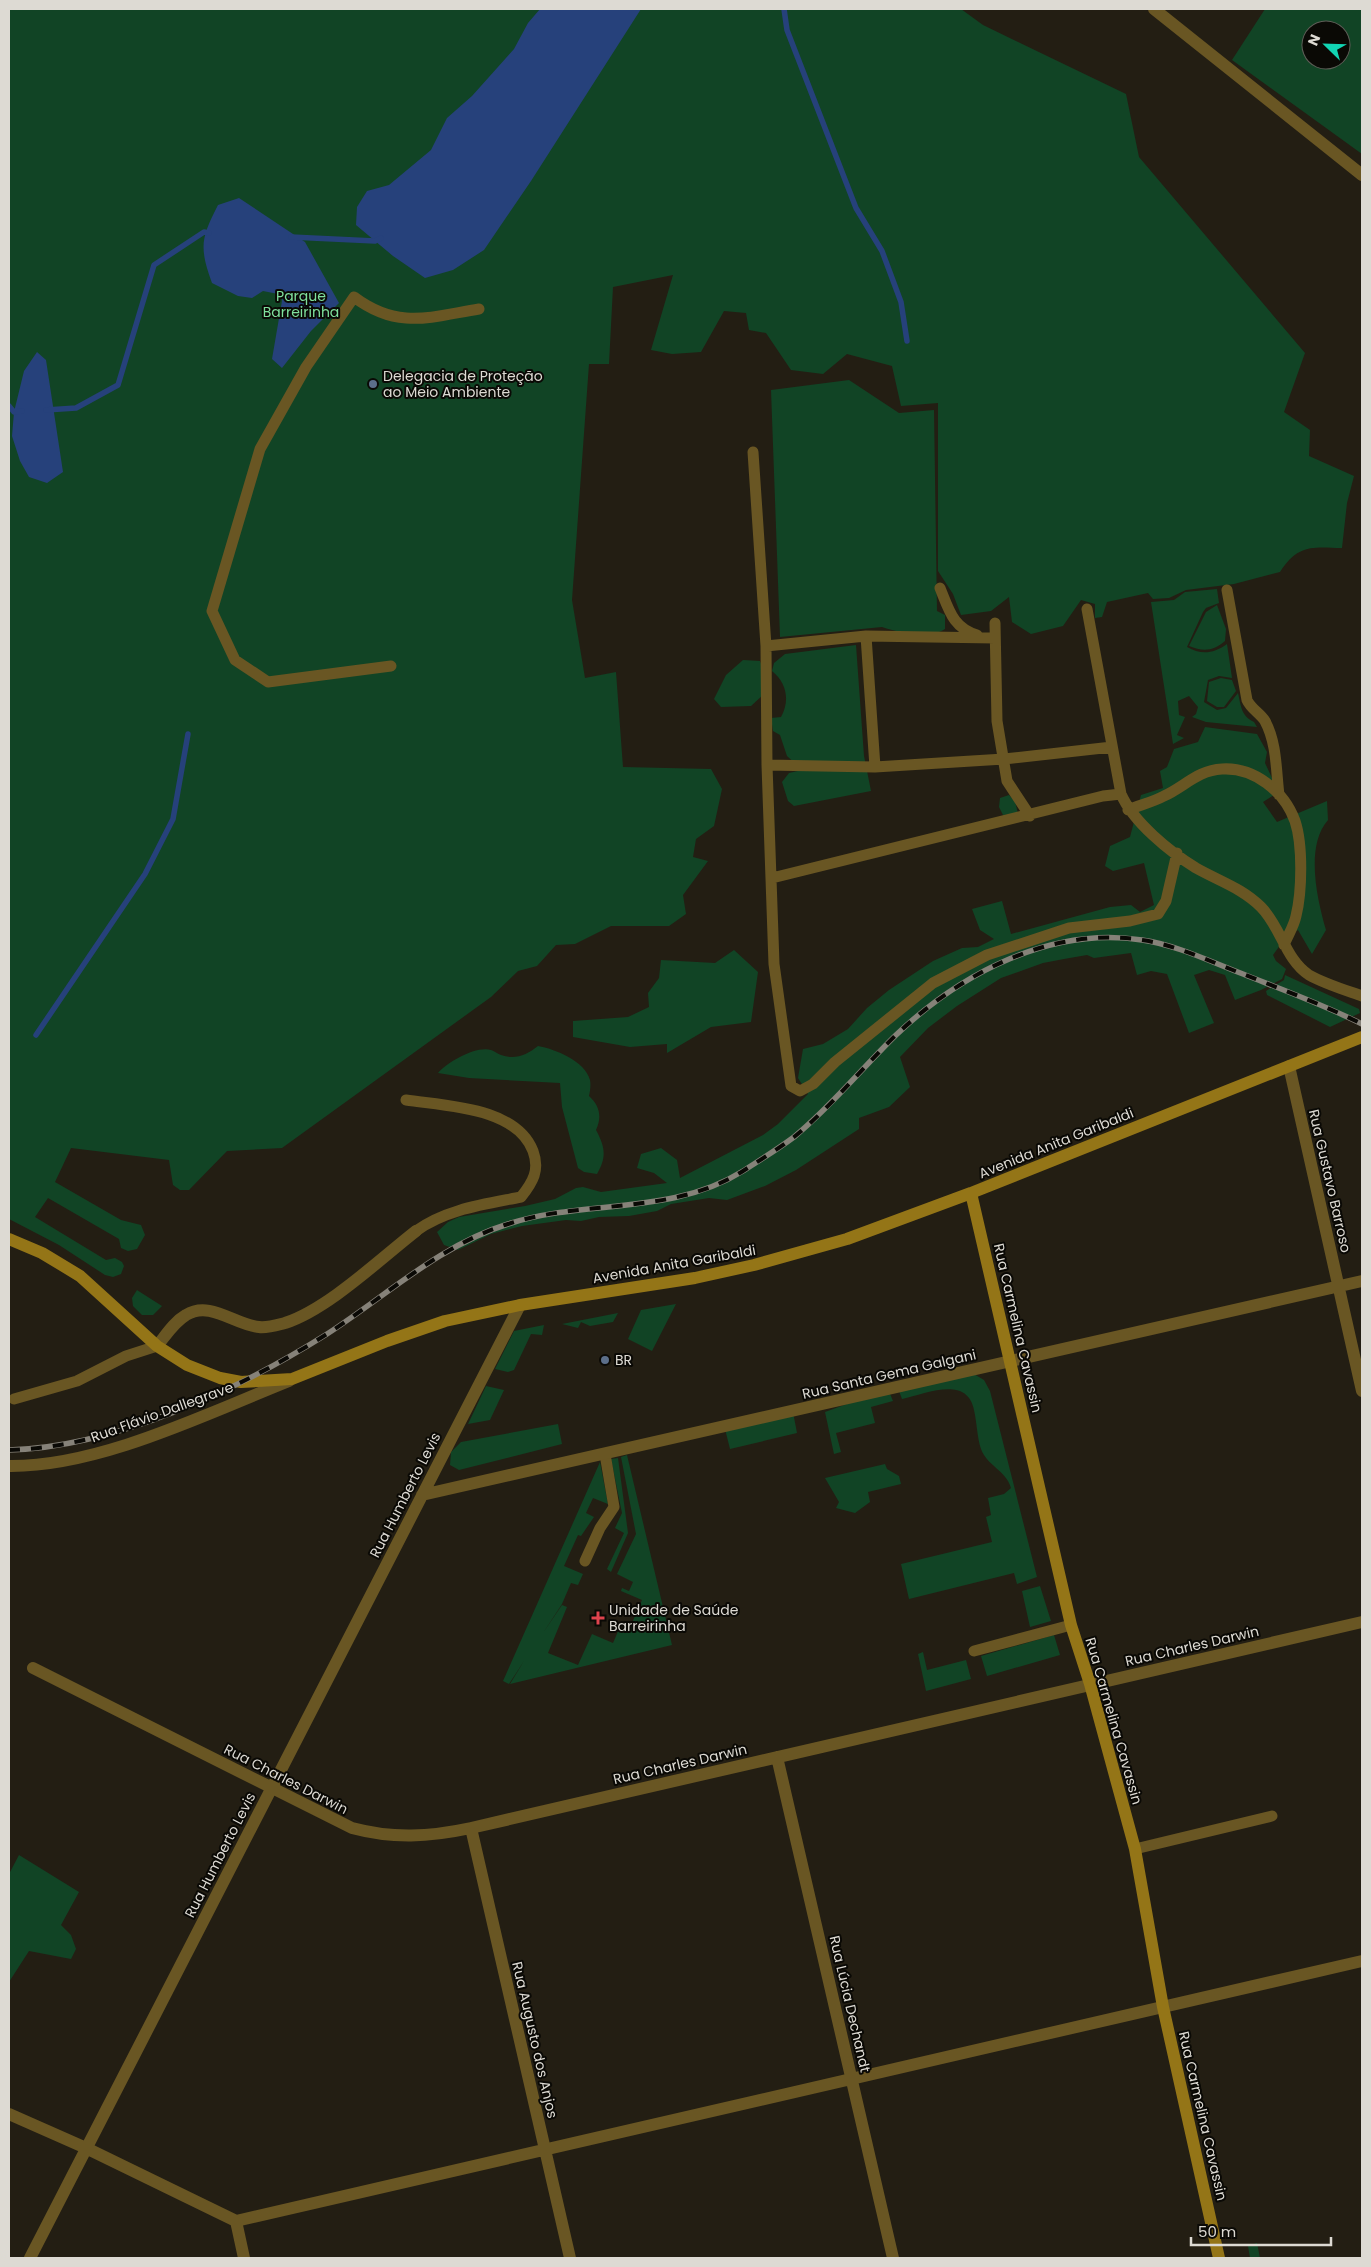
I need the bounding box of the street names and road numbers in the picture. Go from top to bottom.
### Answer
street label: Avenida Anita Garibaldi [976,1103,1136,1183]
street label: Rua Gustavo Barroso [1304,1107,1356,1255]
street label: Avenida Anita Garibaldi [591,1240,757,1288]
street label: Rua Carmelina Cavassin [989,1241,1047,1415]
street label: Rua Santa Gema Galgani [800,1344,978,1404]
street label: Rua Flávio Dallegrave [88,1377,236,1447]
street label: Rua Humberto Levis [365,1429,445,1561]
street label: Rua Charles Darwin [1123,1621,1261,1671]
street label: Rua Carmelina Cavassin [1081,1635,1147,1807]
street label: Rua Charles Darwin [221,1739,351,1819]
street label: Rua Charles Darwin [611,1739,749,1789]
street label: Rua Humberto Levis [180,1789,260,1921]
street label: Rua Lúcia Dechandt [825,1934,875,2074]
street label: Rua Augusto dos Anjos [507,1960,563,2120]
street label: Rua Carmelina Cavassin [1174,2029,1232,2203]

